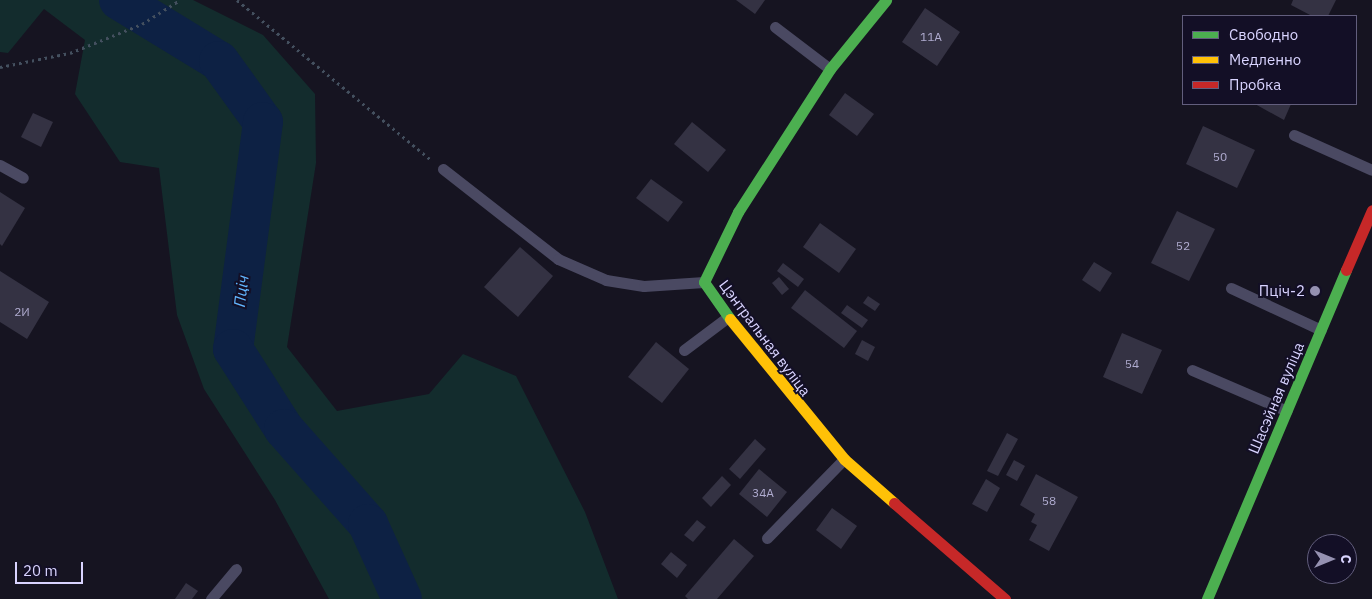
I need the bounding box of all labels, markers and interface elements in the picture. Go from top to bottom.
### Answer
legend [1182,15,1357,105]
text: Свободно [1229,25,1298,44]
house number: 11А [920,30,942,44]
text: Медленно [1229,50,1301,69]
text: Пробка [1229,75,1281,94]
house number: 50 [1213,150,1227,164]
house number: 52 [1176,239,1190,253]
water label: Пціч [230,274,252,308]
street label: Цэнтральная вуліца [715,276,815,400]
place label: Пціч-2 [1259,282,1305,300]
marker: Пціч-2 [1309,285,1321,297]
house number: 2И [14,305,30,319]
street label: Шасэйная вуліца [1244,339,1308,457]
house number: 54 [1125,357,1139,371]
house number: 34А [752,486,774,500]
house number: 58 [1042,494,1056,508]
north arrow [1307,534,1357,584]
scale bar [18,552,85,584]
text: С [1337,554,1355,564]
text: 20 m [23,561,58,580]

